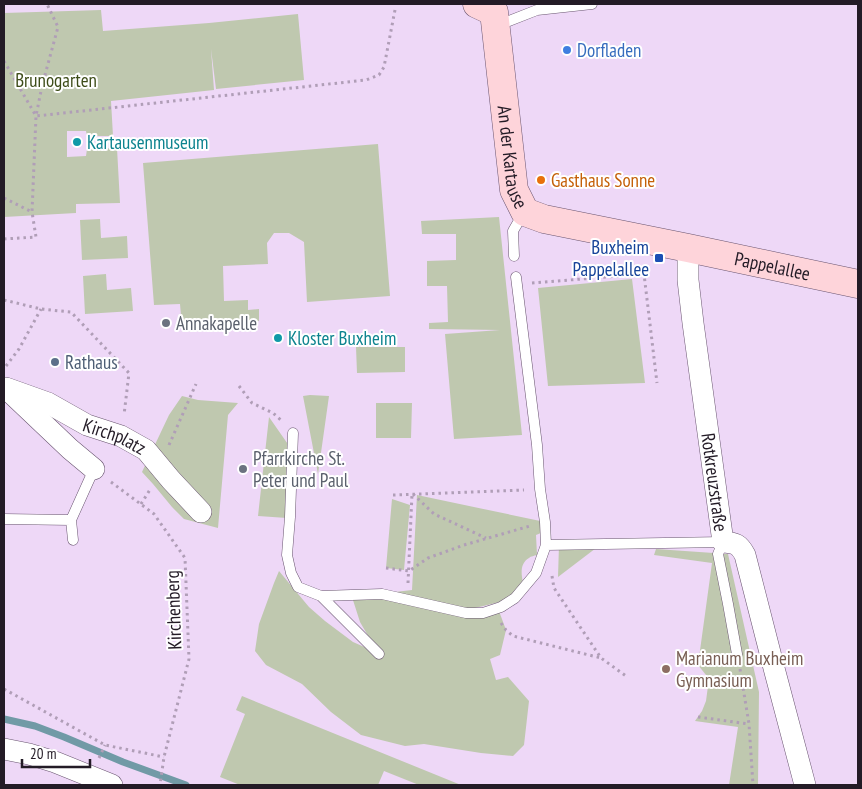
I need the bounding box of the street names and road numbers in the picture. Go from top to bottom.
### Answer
street label: An der Kartause [493,104,533,213]
street label: Pappelallee [733,246,813,286]
street label: Kirchplatz [80,413,151,460]
street label: Rotkreuzstraße [696,432,733,533]
street label: Kirchenberg [160,570,186,650]

